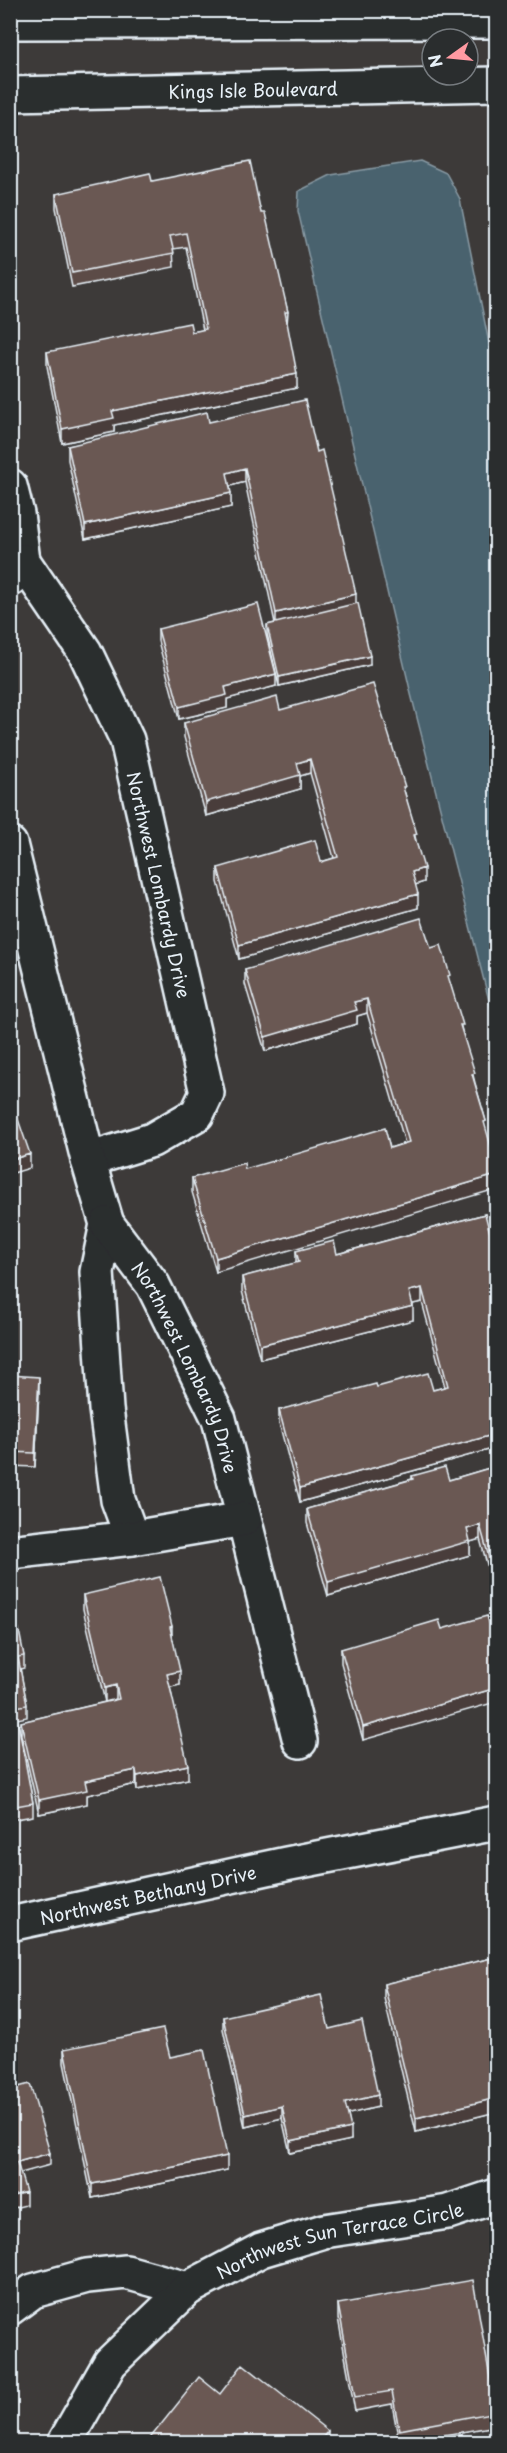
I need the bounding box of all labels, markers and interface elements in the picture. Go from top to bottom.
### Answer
north arrow [420,27,480,87]
text: N [421,52,448,70]
street label: Kings Isle Boulevard [168,74,338,104]
street label: Northwest Lombardy Drive [121,769,199,1001]
street label: Northwest Lombardy Drive [126,1255,246,1476]
street label: Northwest Bethany Drive [37,1857,258,1931]
street label: Northwest Sun Terrace Circle [211,2194,467,2285]

